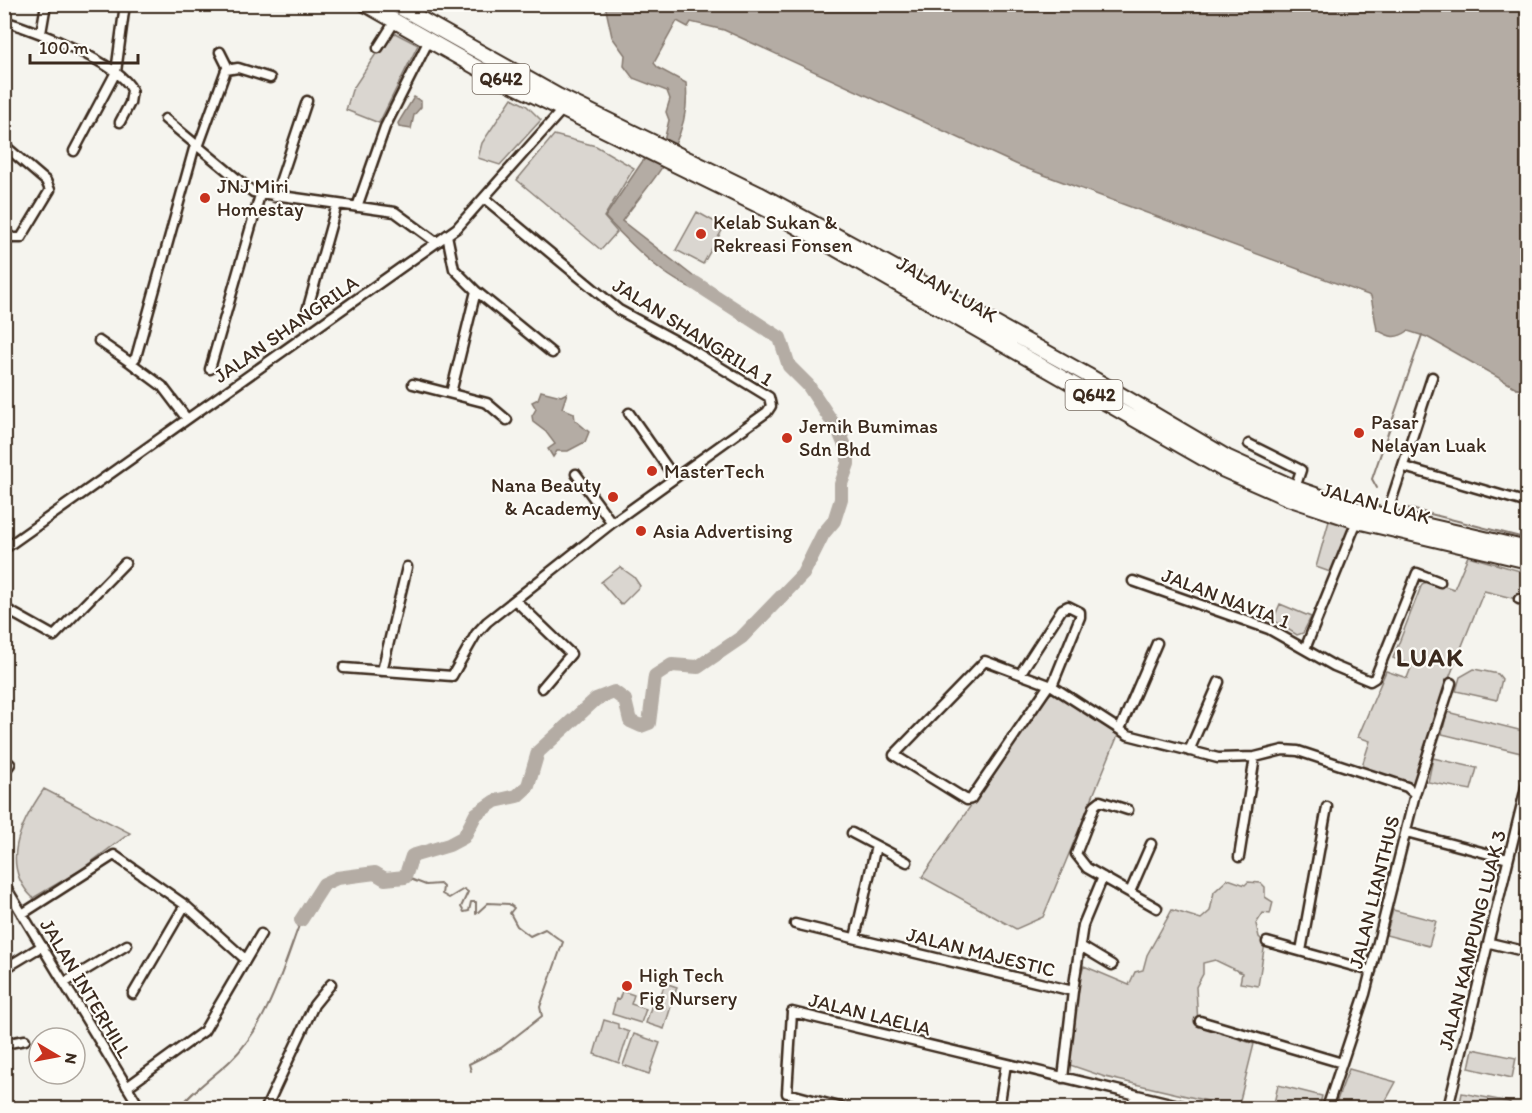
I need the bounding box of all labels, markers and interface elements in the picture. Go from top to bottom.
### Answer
scale bar [30,27,138,65]
text: 100 m [39,37,89,59]
road number: Q642 [472,64,530,94]
place label: JNJ Miri Homestay [217,174,304,221]
marker: JNJ Miri Homestay [198,191,212,205]
place label: Kelab Sukan & Rekreasi Fonsen [713,210,852,257]
marker: Kelab Sukan & Rekreasi Fonsen [694,227,708,241]
street label: JALAN LUAK [893,251,1002,328]
street label: JALAN SHANGRILA [209,270,363,388]
street label: JALAN SHANGRILA 1 [608,273,778,391]
road number: Q642 [1066,380,1122,410]
place label: Pasar Nelayan Luak [1371,410,1487,457]
place label: Jernih Bumimas Sdn Bhd [799,414,938,461]
marker: Pasar Nelayan Luak [1352,426,1366,440]
marker: Jernih Bumimas Sdn Bhd [780,431,794,445]
place label: MasterTech [664,459,764,483]
marker: MasterTech [645,464,659,478]
place label: Nana Beauty & Academy [491,473,602,520]
street label: JALAN LUAK [1319,477,1434,529]
marker: Nana Beauty & Academy [606,490,620,504]
place label: Asia Advertising [653,519,794,543]
marker: Asia Advertising [634,524,648,538]
street label: JALAN NAVIA 1 [1159,563,1293,633]
district label: LUAK [1396,641,1464,673]
street label: JALAN LIANTHUS [1343,813,1405,971]
street label: JALAN KAMPUNG LUAK 3 [1433,827,1511,1053]
street label: JALAN INTERHILL [34,913,138,1063]
street label: JALAN MAJESTIC [904,922,1058,982]
place label: High Tech Fig Nursery [639,963,738,1010]
marker: High Tech Fig Nursery [620,979,634,993]
street label: JALAN LAELIA [806,987,934,1041]
north arrow [27,1026,87,1086]

